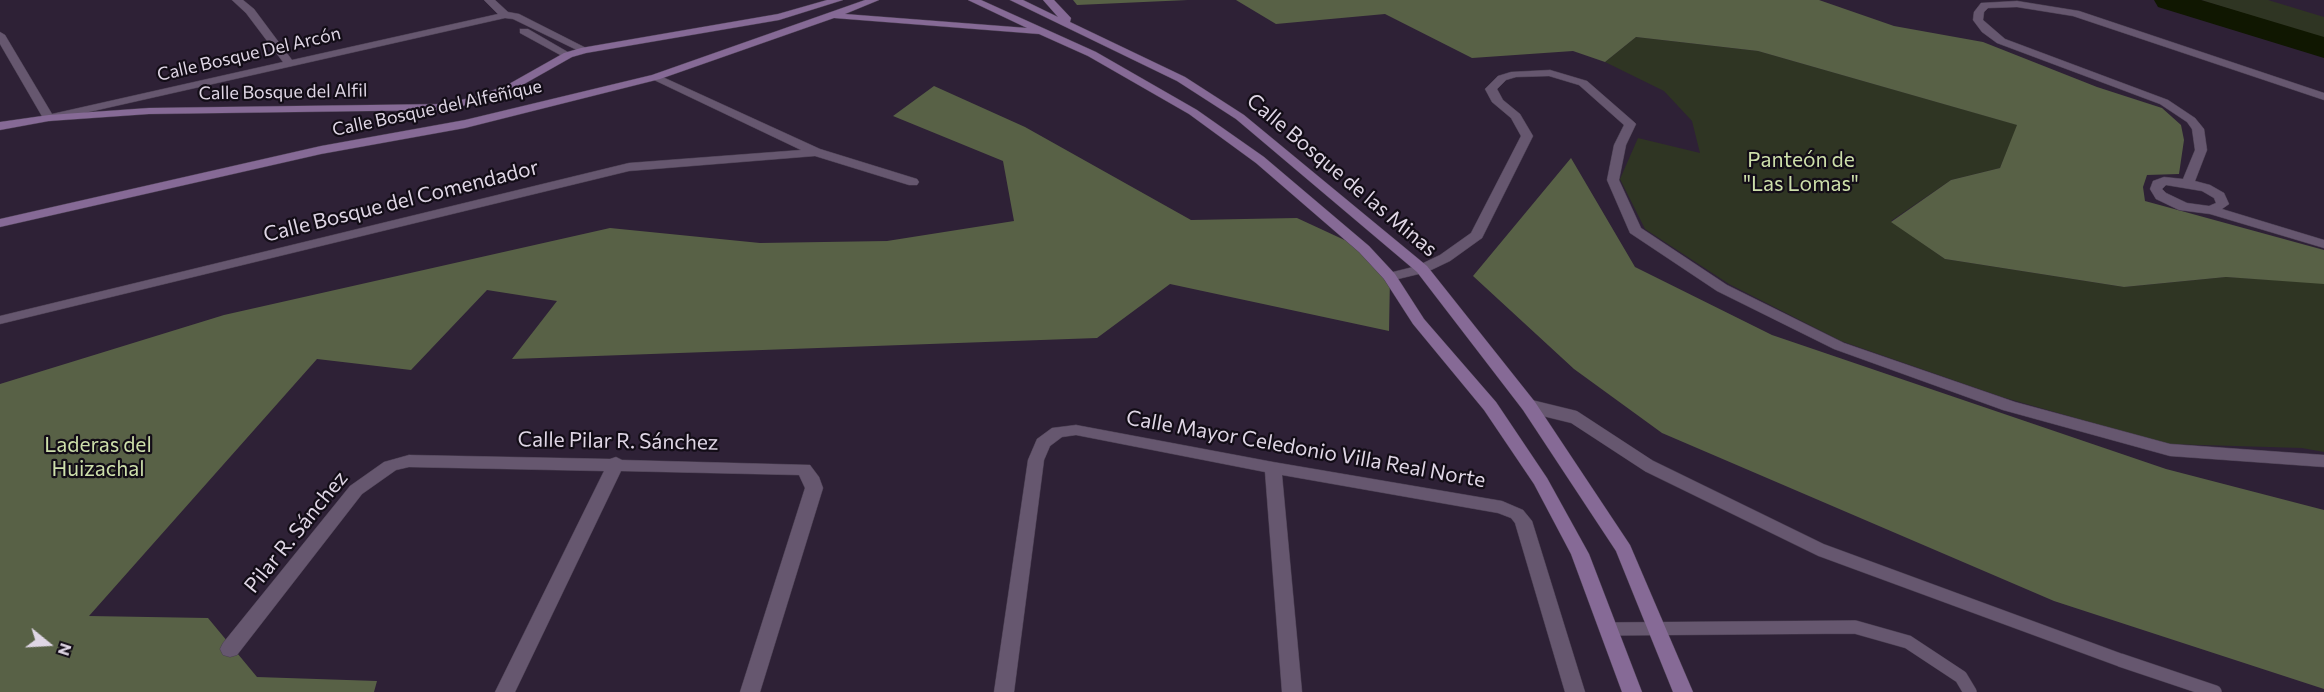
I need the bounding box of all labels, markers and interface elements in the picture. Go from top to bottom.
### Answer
street label: Calle Bosque Del Arcón [155,22,343,86]
street label: Calle Bosque del Alfeñique [330,75,544,141]
street label: Calle Bosque del Alfil [198,80,368,104]
street label: Calle Bosque de las Minas [1242,88,1442,262]
park label: Panteón de "Las Lomas" [1743,147,1859,197]
street label: Calle Bosque del Comendador [261,155,541,247]
street label: Calle Mayor Celedonio Villa Real Norte [1124,405,1488,493]
street label: Calle Pilar R. Sánchez [517,427,719,455]
park label: Laderas del Huizachal [44,432,152,482]
street label: Pilar R. Sánchez [239,466,353,598]
north arrow [18,614,78,674]
text: N [55,641,76,658]

